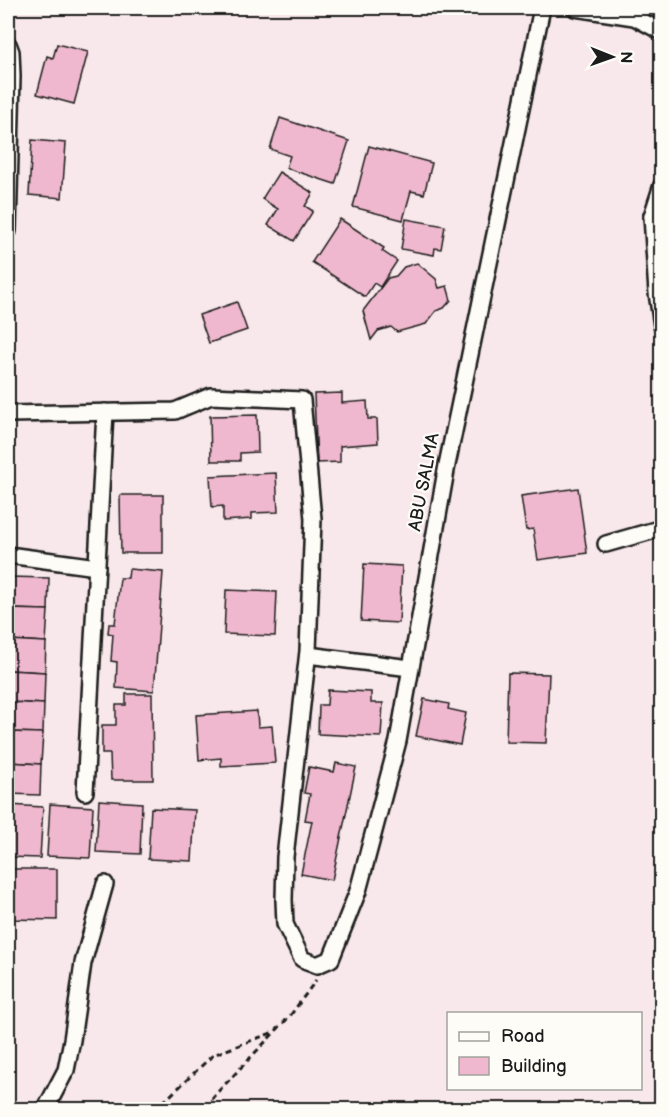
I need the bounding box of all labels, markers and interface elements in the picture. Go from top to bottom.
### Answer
north arrow [582,27,642,87]
text: N [616,51,635,63]
street label: ABU SALMA [404,431,444,533]
legend [447,1012,642,1090]
text: Road [501,1026,545,1047]
text: Building [501,1056,567,1077]

